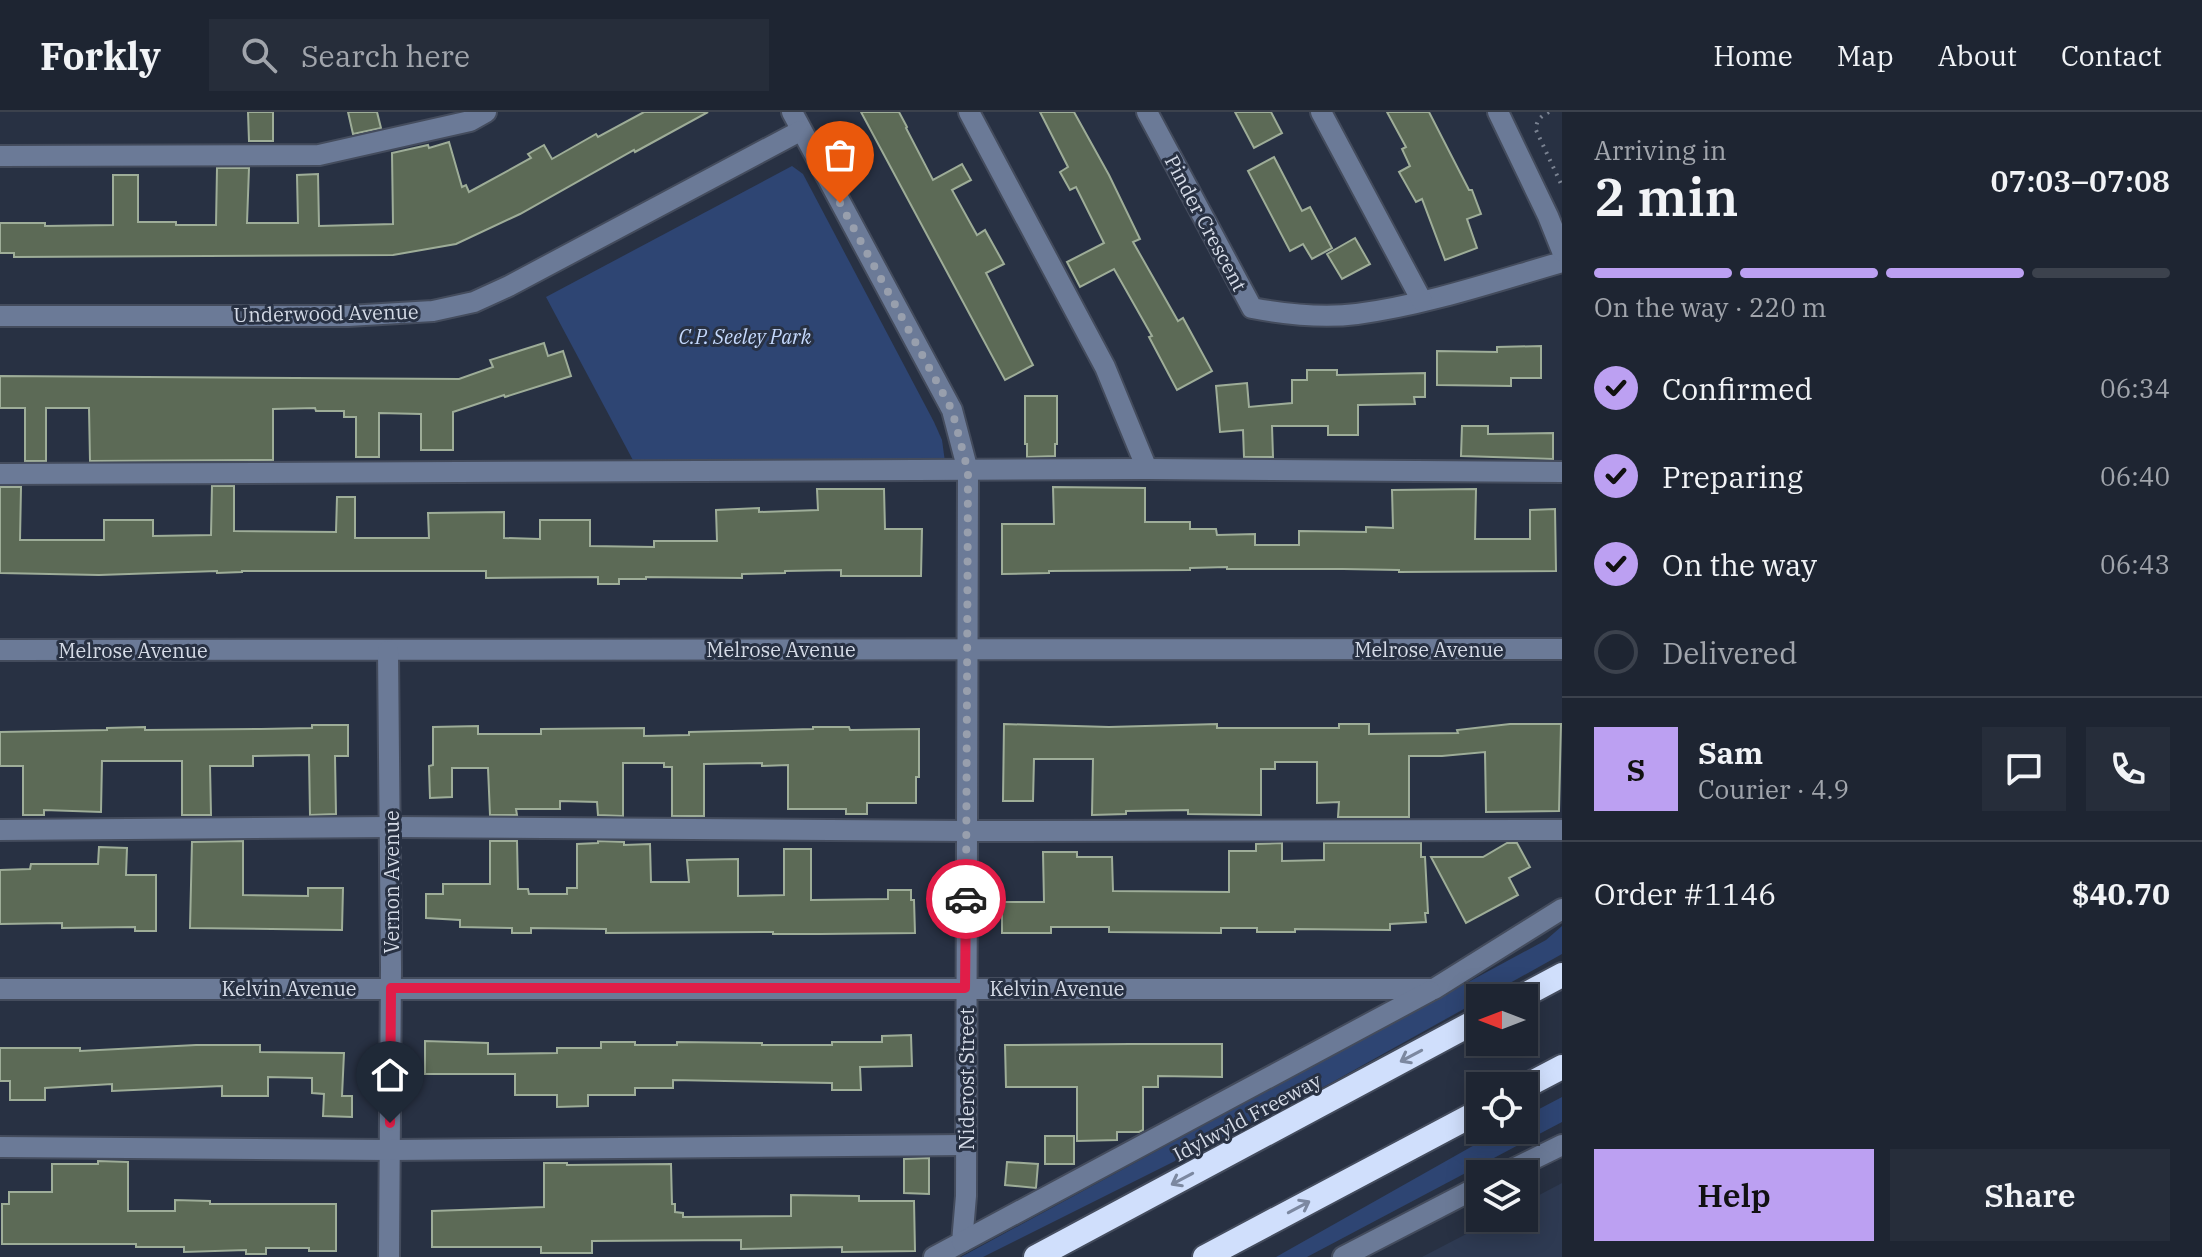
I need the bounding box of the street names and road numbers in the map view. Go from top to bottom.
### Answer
street label: Pinder Crescent [1159,150,1253,296]
street label: Underwood Avenue [233,298,419,328]
street label: Melrose Avenue [706,636,856,663]
street label: Melrose Avenue [1354,636,1504,663]
street label: Melrose Avenue [58,637,208,664]
street label: Vernon Avenue [378,810,405,954]
street label: Kelvin Avenue [221,975,357,1002]
street label: Kelvin Avenue [989,975,1125,1002]
street label: Niderost Street [953,1008,980,1150]
street label: Idylwyld Freeway [1168,1066,1326,1167]

